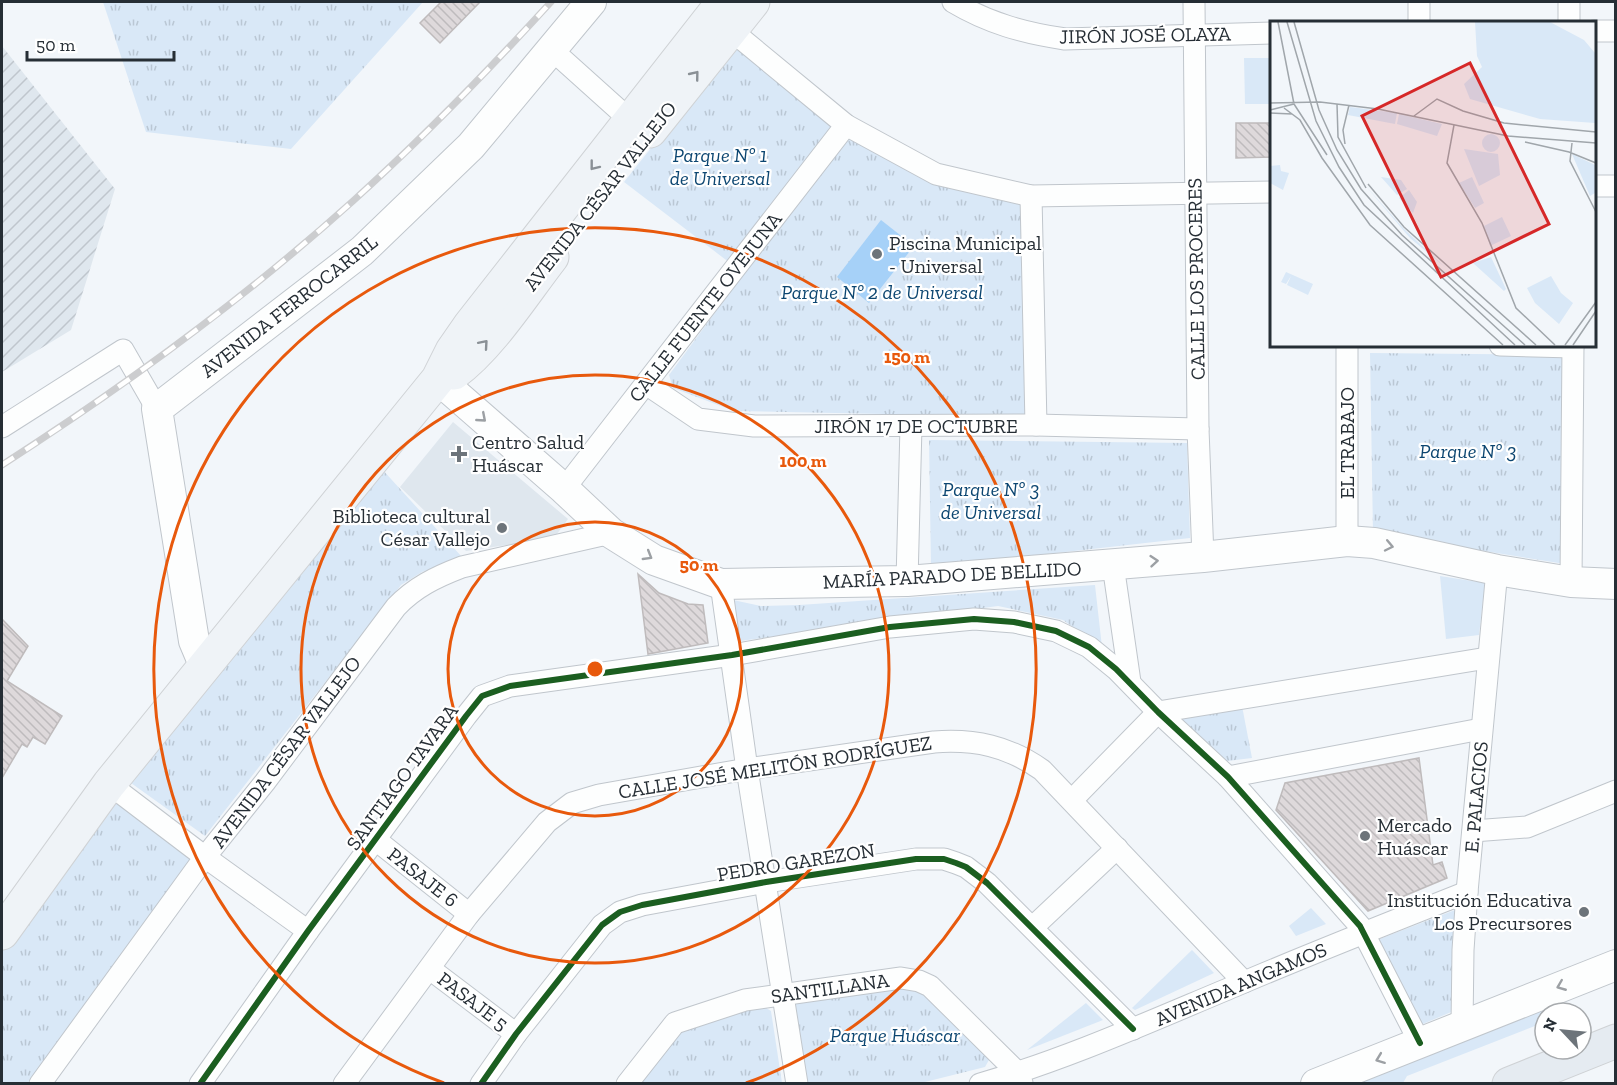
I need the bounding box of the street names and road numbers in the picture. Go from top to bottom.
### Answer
street label: JIRÓN JOSÉ OLAYA [1059,21,1232,48]
street label: AVENIDA CÉSAR VALLEJO [519,97,681,295]
street label: CALLE LOS PROCERES [1182,178,1210,380]
street label: CALLE FUENTE OVEJUNA [623,206,787,407]
street label: AVENIDA FERROCARRIL [196,229,382,383]
street label: EL TRABAJO [1335,387,1359,499]
street label: JIRÓN 17 DE OCTUBRE [814,414,1018,438]
street label: MARÍA PARADO DE BELLIDO [822,556,1082,594]
street label: AVENIDA CÉSAR VALLEJO [206,652,366,852]
street label: SANTIAGO TAVARA [341,698,464,855]
street label: CALLE JOSÉ MELITÓN RODRÍGUEZ [617,730,933,804]
street label: E. PALACIOS [1459,740,1493,854]
street label: PEDRO GAREZON [715,838,877,886]
street label: PASAJE 6 [383,842,463,912]
street label: AVENIDA ANGAMOS [1152,937,1330,1031]
street label: PASAJE 5 [433,967,513,1035]
street label: SANTILLANA [769,968,892,1008]

